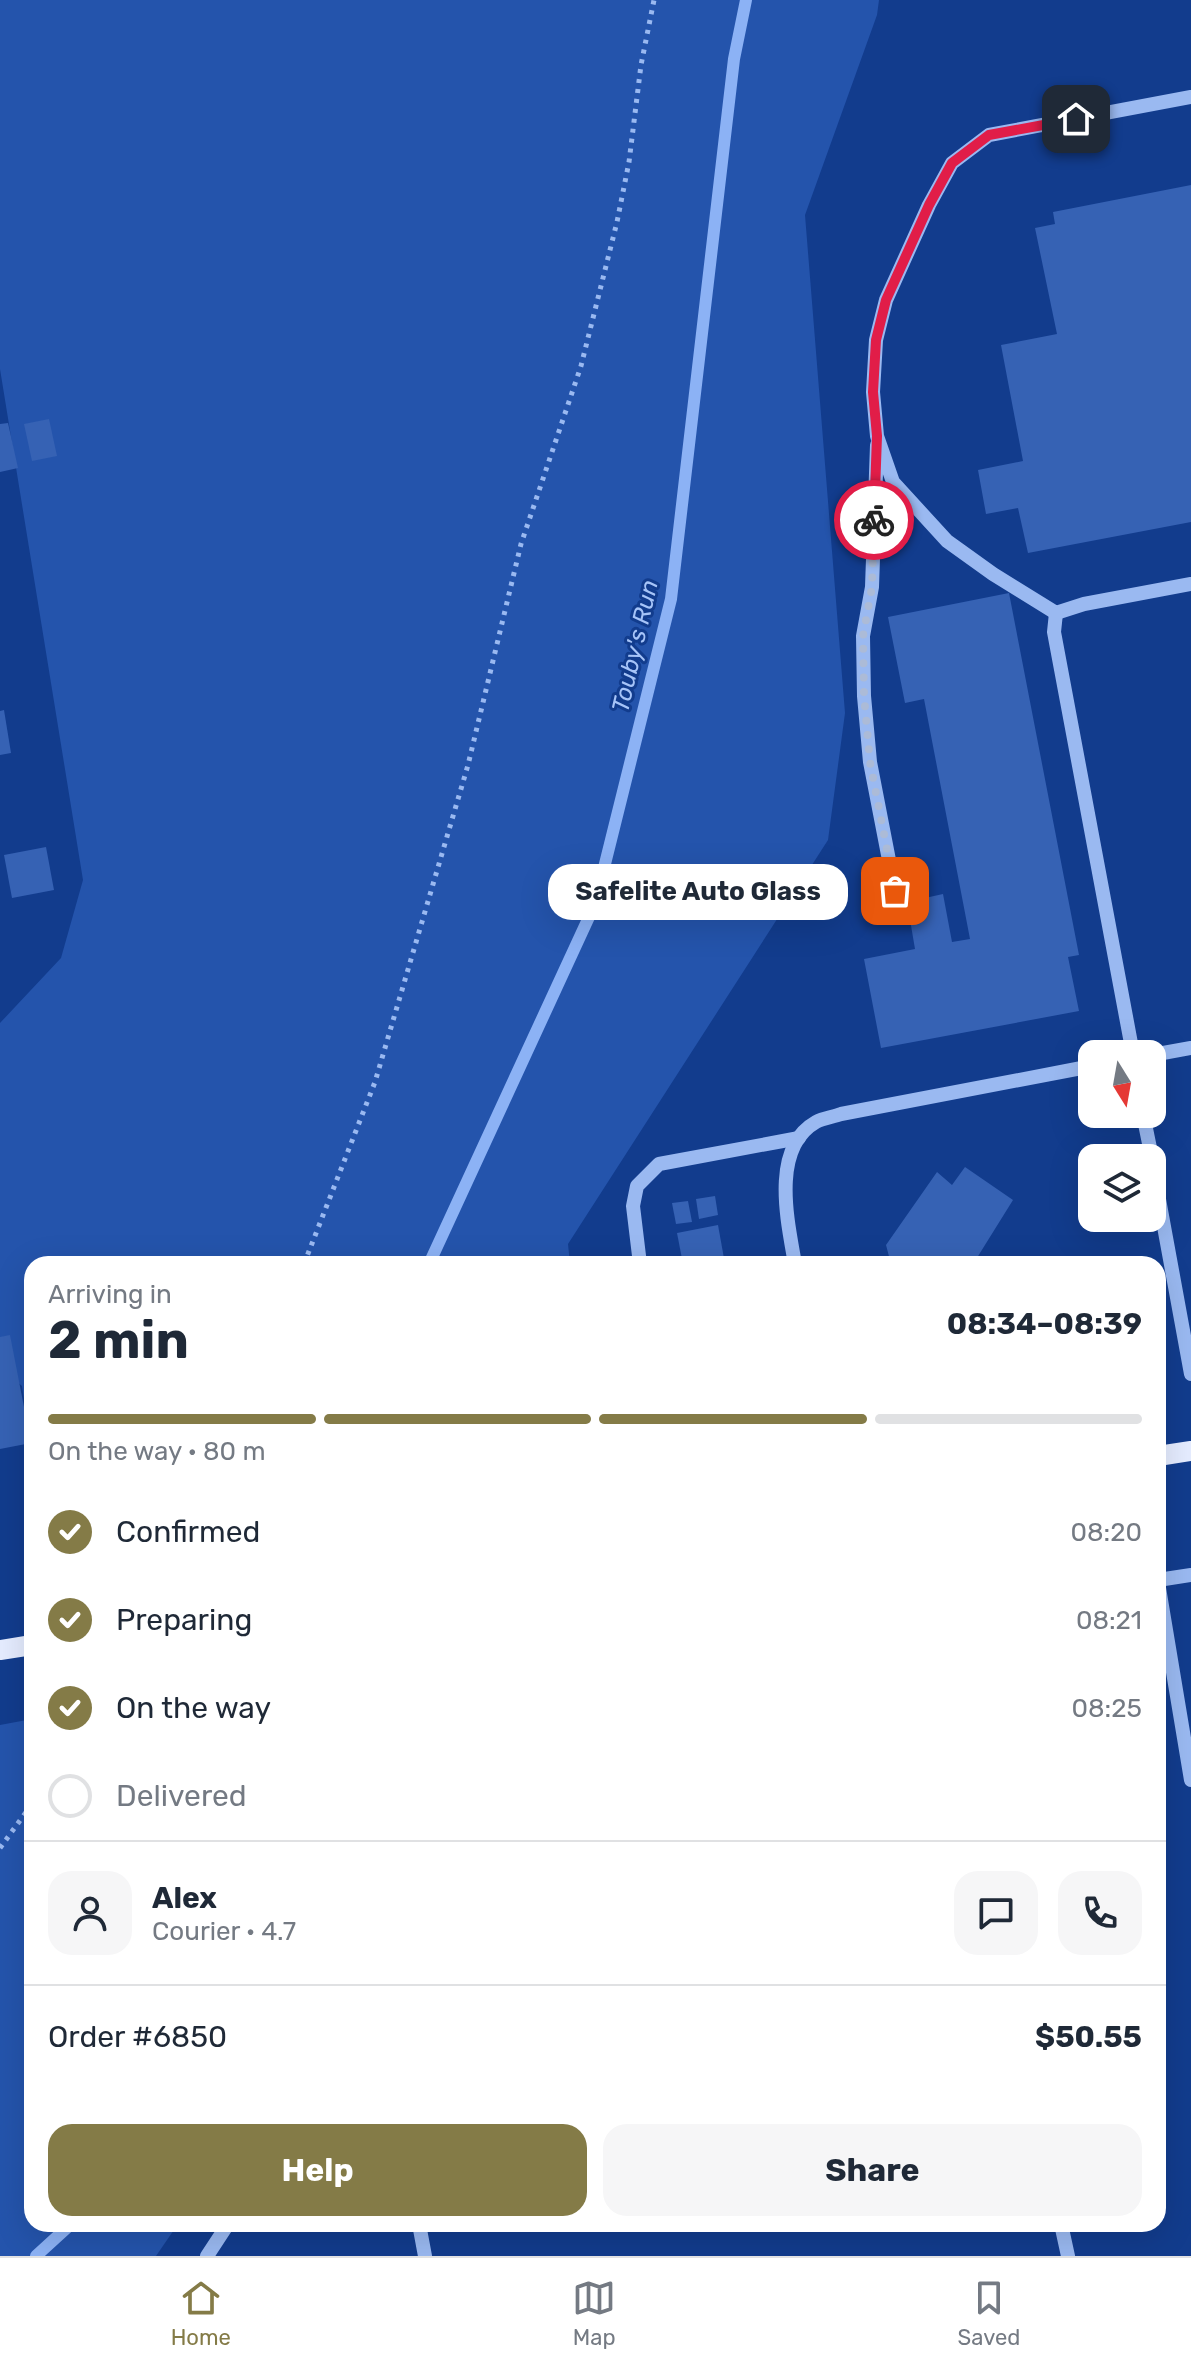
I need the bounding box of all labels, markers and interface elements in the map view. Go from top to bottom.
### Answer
pin [1042,85,1110,153]
icon: home [1054,97,1098,141]
courier [834,480,914,560]
icon: bike [852,498,896,542]
water label: Touby's Run [606,577,664,715]
pin [861,857,929,925]
callout: Safelite Auto Glass [547,863,847,919]
icon: bag [873,869,917,913]
text: Safelite Auto Glass [575,876,821,907]
north arrow [1078,1040,1166,1128]
map controls [1078,1040,1166,1232]
button: layers [1078,1144,1166,1232]
text: Arriving in [48,1279,172,1310]
text: 08:34–08:39 [947,1306,1142,1342]
text: 2 min [48,1309,189,1371]
text: On the way · 80 m [48,1436,266,1467]
icon: check [48,1510,92,1554]
text: Confirmed [116,1514,260,1550]
text: 08:20 [1071,1517,1142,1548]
icon: check [48,1598,92,1642]
text: Preparing [116,1602,252,1638]
text: 08:21 [1076,1605,1142,1636]
icon: check [48,1686,92,1730]
text: On the way [116,1690,271,1726]
text: 08:25 [1072,1693,1142,1724]
text: Delivered [116,1778,247,1814]
button: person [48,1871,132,1955]
button: chat [954,1871,1038,1955]
button: phone [1058,1871,1142,1955]
text: Alex [152,1880,217,1916]
text: Courier · 4.7 [152,1916,296,1947]
text: Order #6850 [48,2019,227,2055]
text: $50.55 [1035,2019,1142,2055]
button: Help [48,2124,587,2216]
button: Share [603,2124,1142,2216]
tab: Home [171,2276,231,2351]
tab: Map [572,2276,616,2351]
tab: Saved [958,2276,1020,2351]

